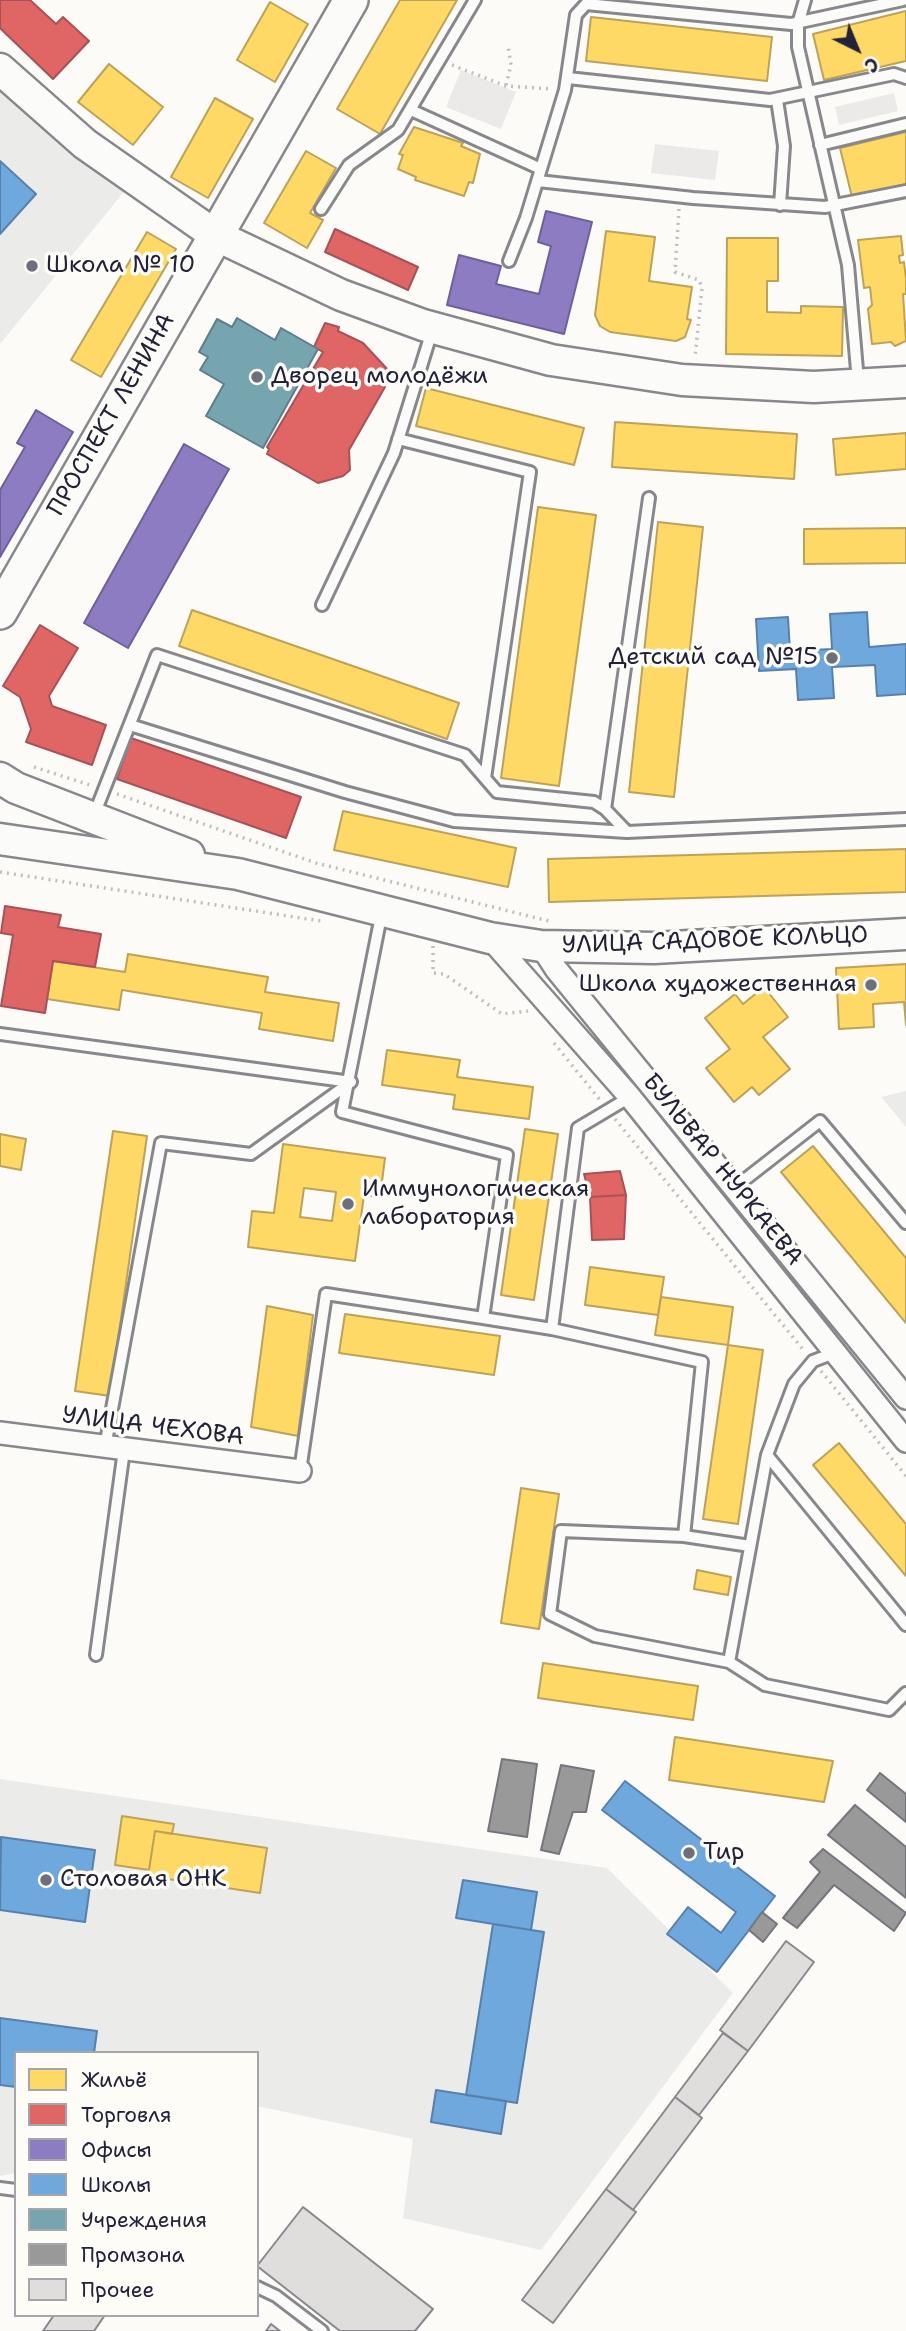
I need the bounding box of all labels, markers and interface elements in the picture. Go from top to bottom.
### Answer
north arrow [822,14,892,84]
text: С [859,52,884,78]
place label: Школа № 10 [46,252,195,280]
marker: Школа № 10 [24,258,40,274]
street label: ПРОСПЕКТ ЛЕНИНА [42,308,182,522]
place label: Дворец молодёжи [271,363,488,391]
marker: Дворец молодёжи [249,369,265,385]
place label: Детский сад №15 [609,644,818,672]
marker: Детский сад №15 [824,650,840,666]
street label: УЛИЦА САДОВОЕ КОЛЬЦО [561,921,869,961]
place label: Школа художественная [579,971,857,999]
marker: Школа художественная [863,977,879,993]
street label: БУЛЬВАР НУРКАЕВА [636,1068,808,1272]
place label: Иммунологическая лаборатория [362,1176,589,1232]
marker: Иммунологическая лаборатория [340,1196,356,1212]
street label: УЛИЦА ЧЕХОВА [60,1402,246,1452]
place label: Тир [703,1839,745,1867]
marker: Тир [681,1845,697,1861]
place label: Столовая ОНК [60,1866,226,1894]
marker: Столовая ОНК [38,1872,54,1888]
legend [14,2051,259,2317]
text: Жильё [81,2066,147,2094]
text: Торговля [81,2101,171,2129]
text: Офисы [81,2136,152,2164]
text: Школы [81,2171,151,2199]
text: Учреждения [81,2206,207,2234]
text: Промзона [81,2241,184,2269]
text: Прочее [81,2276,154,2304]

